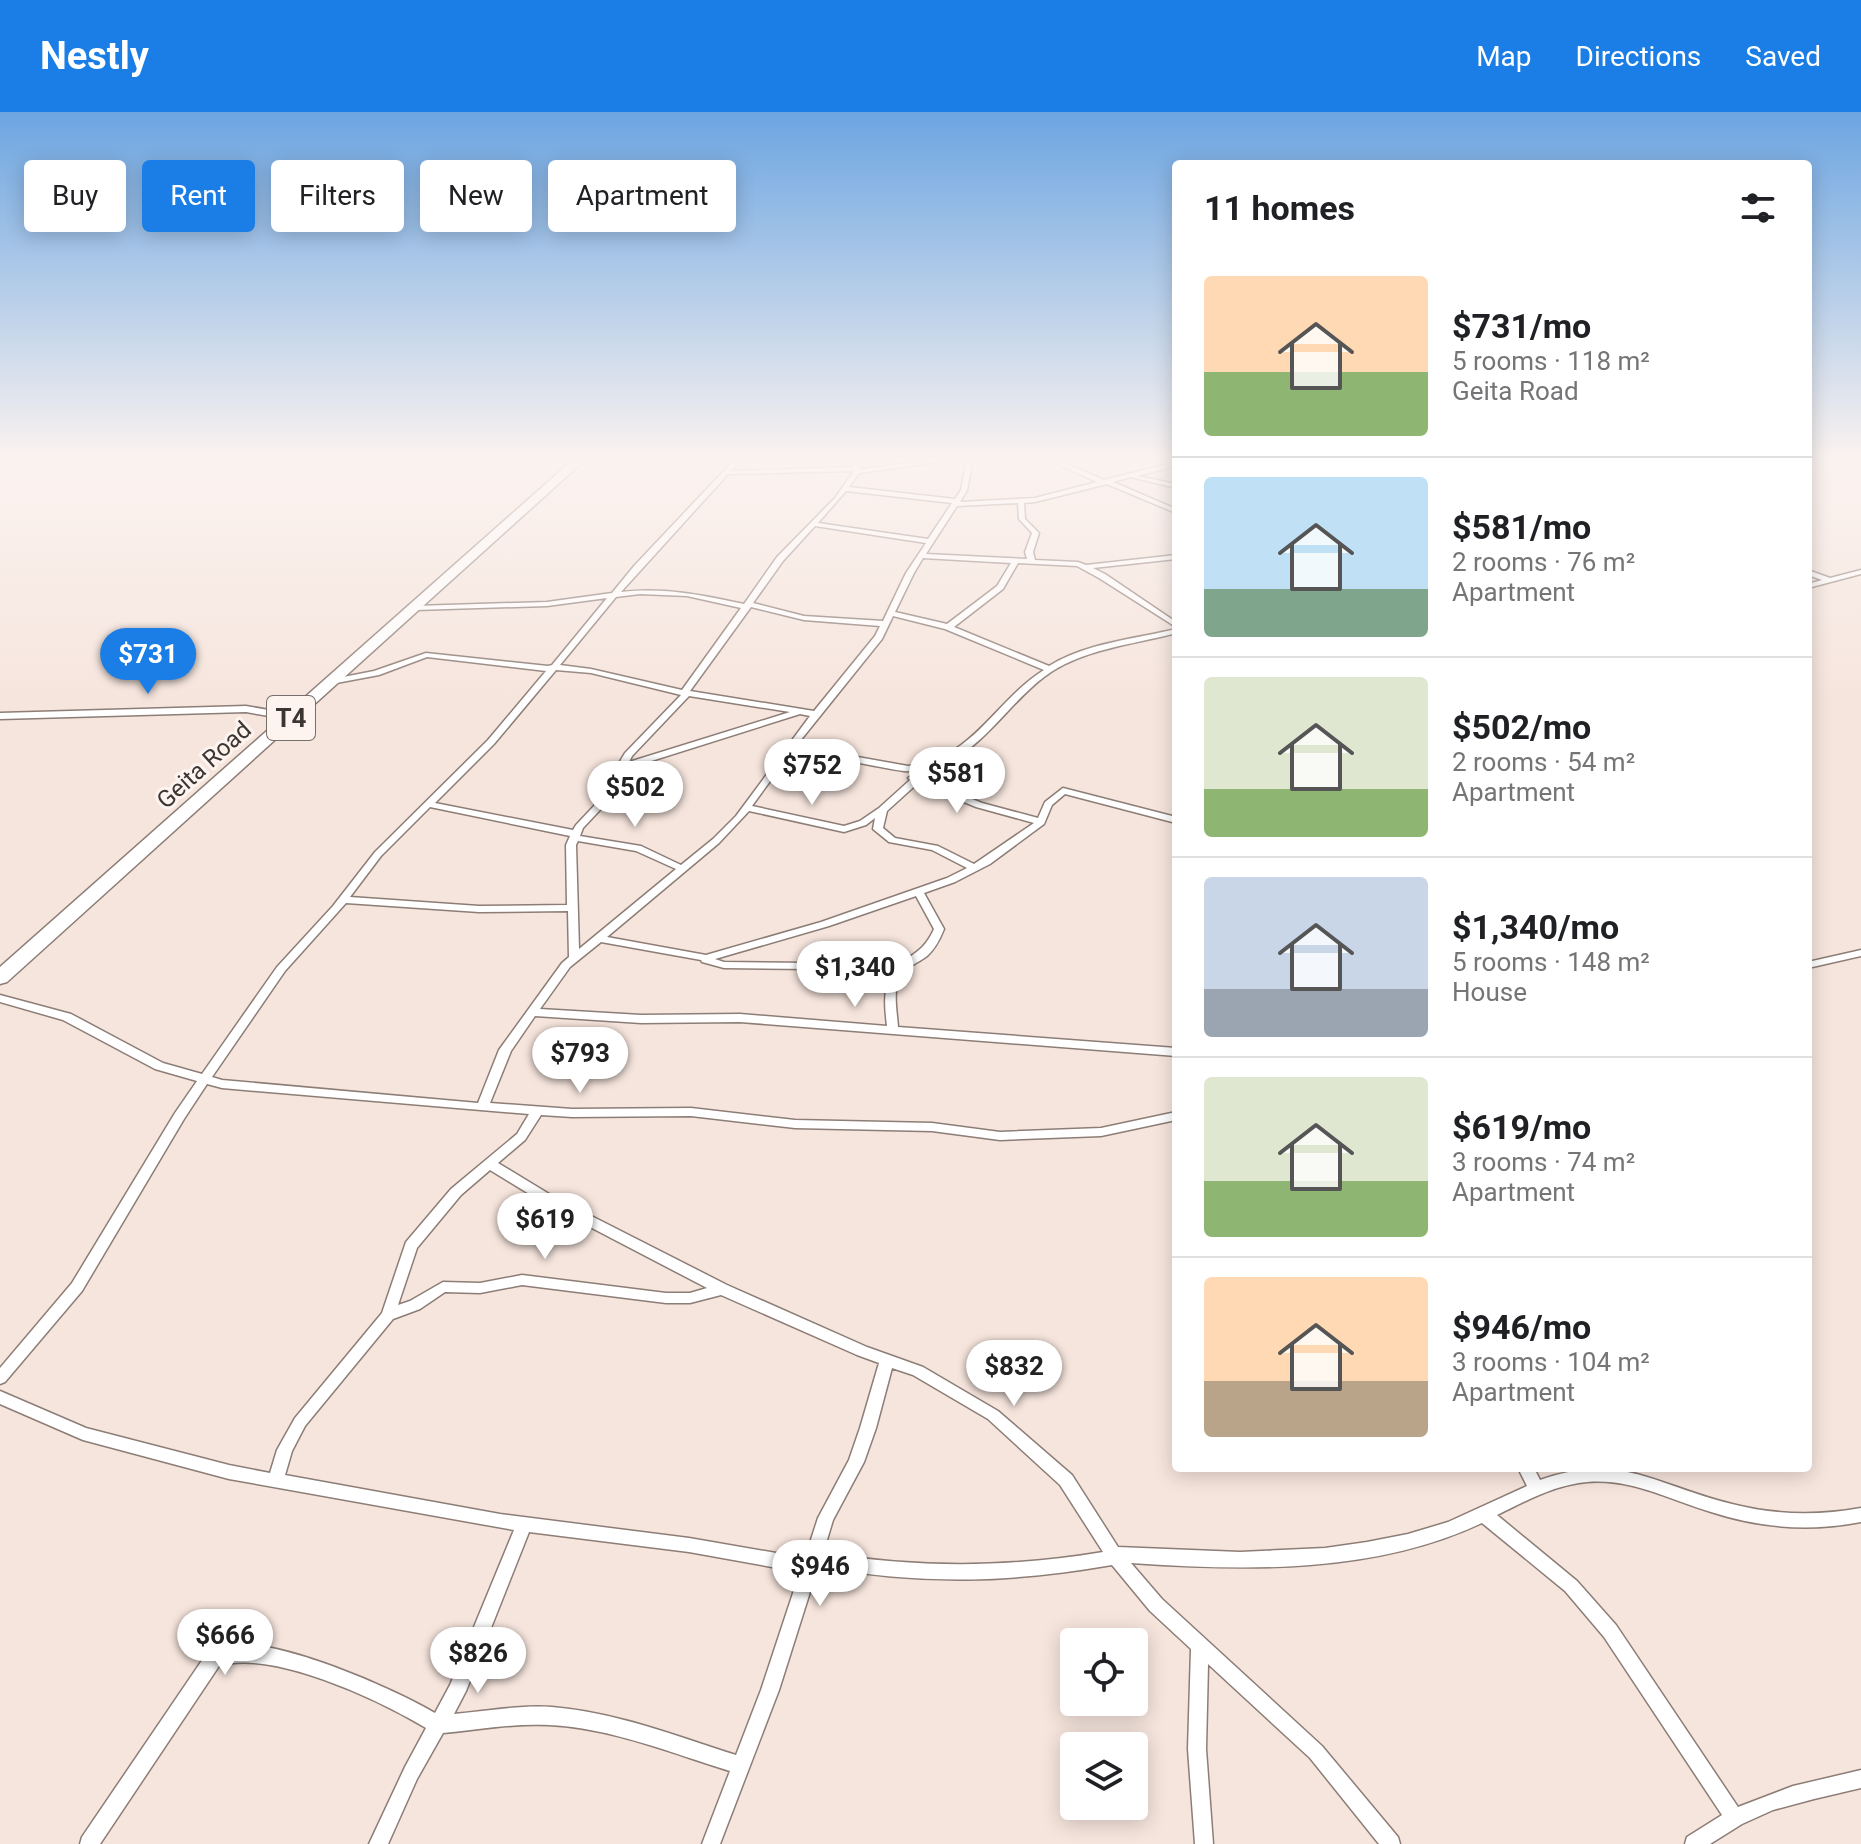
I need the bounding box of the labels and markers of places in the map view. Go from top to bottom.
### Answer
pin: $731 [101,628,195,696]
pin: $752 [765,739,859,807]
pin: $581 [910,747,1004,815]
pin: $502 [588,761,682,829]
pin: $1,340 [790,941,920,1009]
pin: $793 [533,1027,627,1095]
pin: $619 [498,1193,592,1261]
pin: $832 [967,1340,1061,1408]
pin: $946 [773,1540,867,1608]
pin: $666 [178,1609,272,1677]
pin: $826 [431,1627,525,1695]

